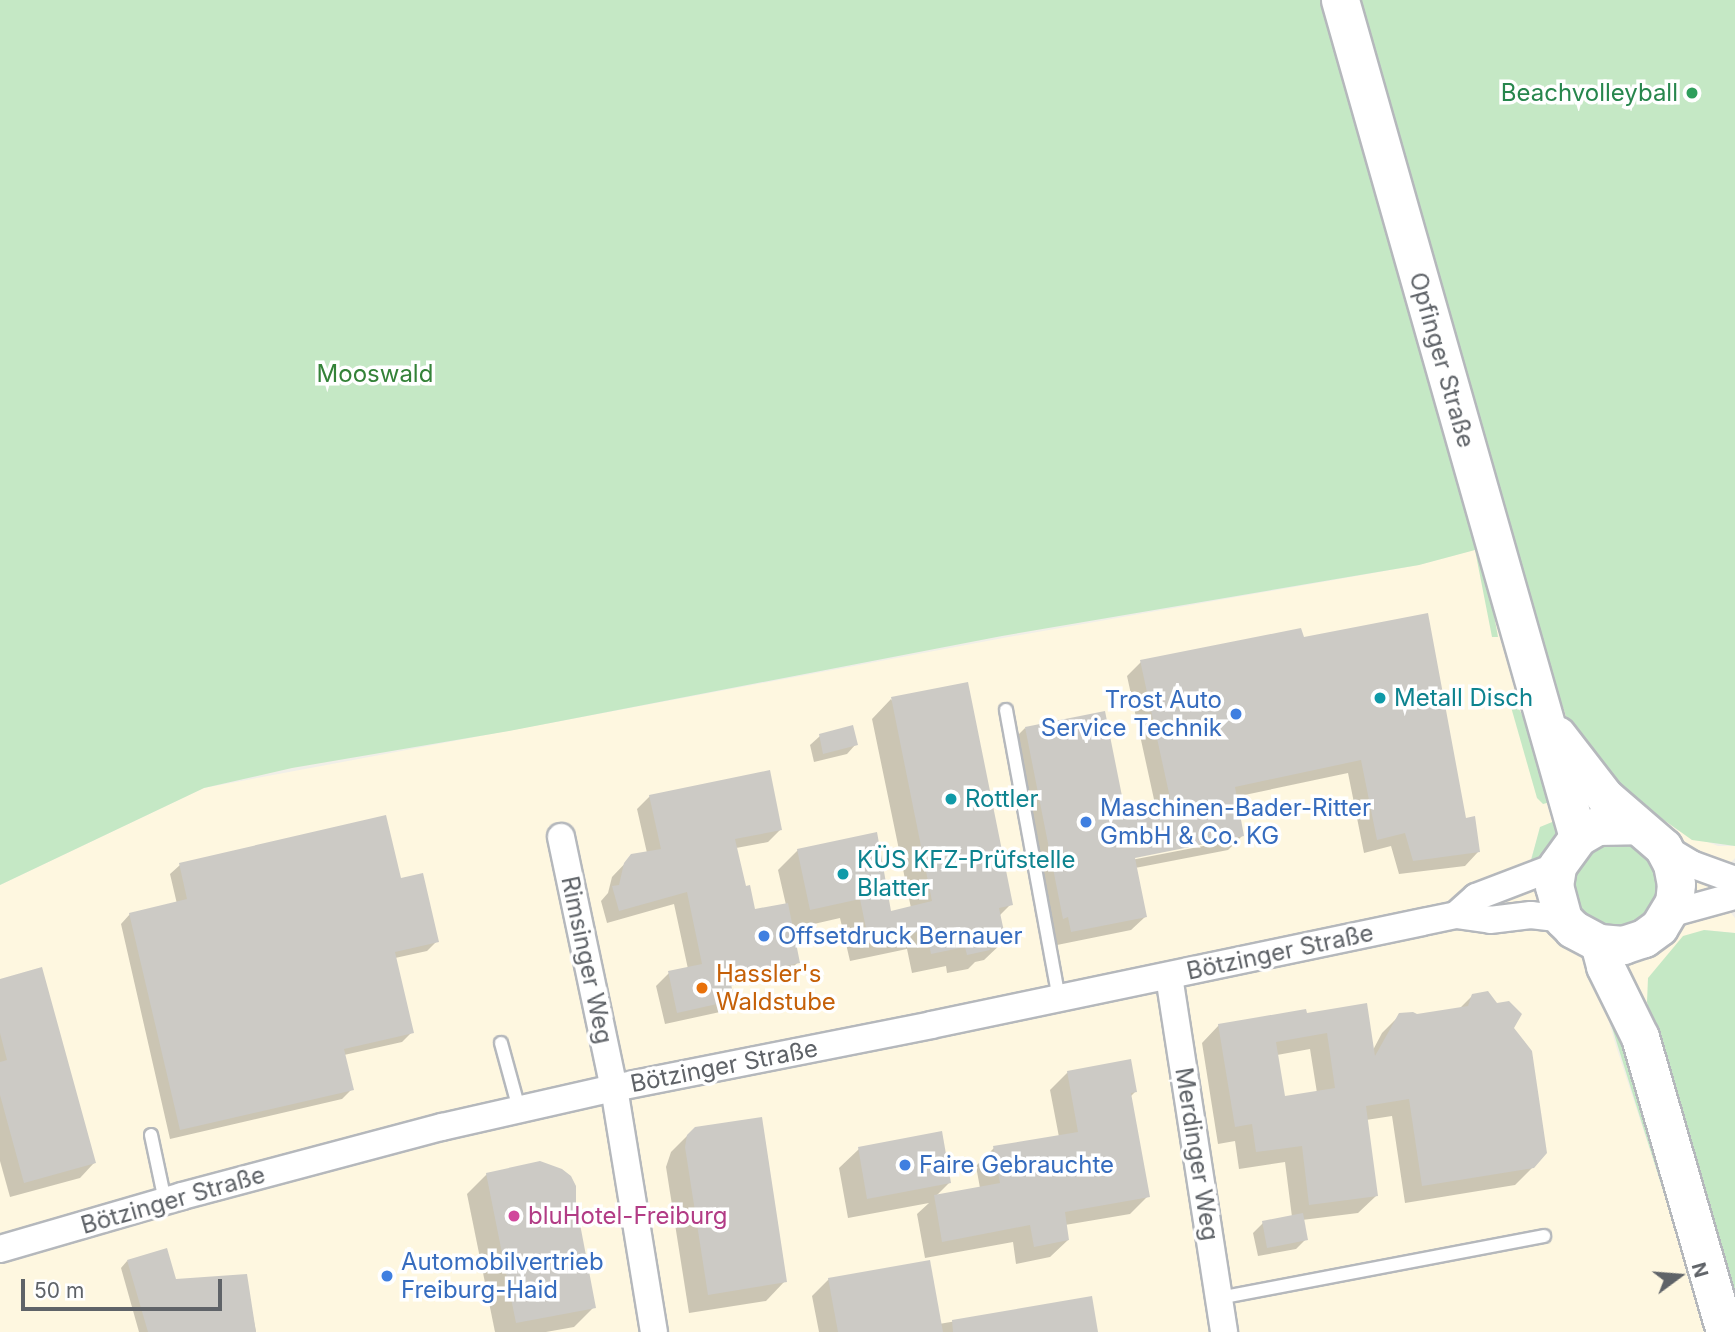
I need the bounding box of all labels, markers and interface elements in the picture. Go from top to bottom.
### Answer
place label: Beachvolleyball [1501,79,1678,107]
marker: Beachvolleyball [1684,85,1700,101]
street label: Opfinger Straße [1403,269,1481,451]
park label: Mooswald [317,360,433,388]
place label: Metall Disch [1394,684,1533,712]
place label: Trost Auto Service Technik [1041,686,1222,742]
marker: Metall Disch [1372,690,1388,706]
marker: Trost Auto Service Technik [1228,706,1244,722]
place label: Rottler [965,785,1038,813]
marker: Rottler [943,791,959,807]
place label: Maschinen-Bader-Ritter GmbH & Co. KG [1100,794,1371,850]
marker: Maschinen-Bader-Ritter GmbH & Co. KG [1078,814,1094,830]
place label: KÜS KFZ-Prüfstelle Blatter [857,846,1075,902]
marker: KÜS KFZ-Prüfstelle Blatter [835,866,851,882]
street label: Rimsinger Weg [555,874,619,1046]
street label: Bötzinger Straße [1184,918,1376,986]
place label: Offsetdruck Bernauer [778,922,1022,950]
marker: Offsetdruck Bernauer [756,928,772,944]
place label: Hassler's Waldstube [716,960,836,1016]
marker: Hassler's Waldstube [694,980,710,996]
street label: Bötzinger Straße [628,1034,820,1098]
street label: Merdinger Weg [1169,1066,1225,1242]
place label: Faire Gebrauchte [919,1151,1114,1179]
marker: Faire Gebrauchte [897,1157,913,1173]
street label: Bötzinger Straße [78,1160,268,1240]
place label: bluHotel-Freiburg [528,1202,728,1230]
marker: bluHotel-Freiburg [506,1208,522,1224]
north arrow [1644,1241,1714,1311]
place label: Automobilvertrieb Freiburg-Haid [401,1248,604,1304]
text: N [1687,1260,1713,1280]
scale bar [24,1266,226,1310]
marker: Automobilvertrieb Freiburg-Haid [379,1268,395,1284]
text: 50 m [34,1278,84,1303]

